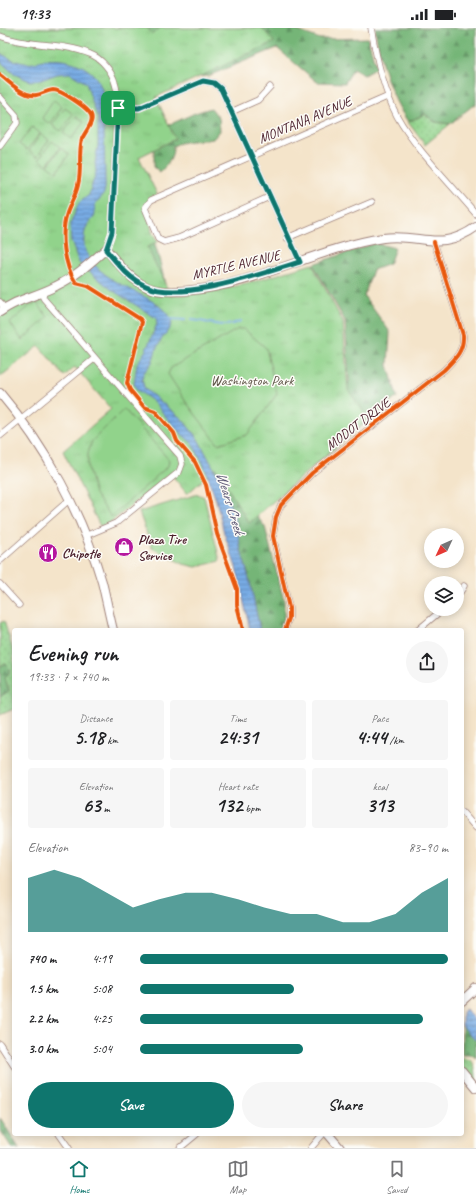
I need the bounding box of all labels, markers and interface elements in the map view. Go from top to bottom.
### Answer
text: 19:33 [20,5,50,24]
pin [101,91,135,125]
street label: MONTANA AVENUE [256,92,356,147]
icon: arrive [107,97,129,119]
street label: MYRTLE AVENUE [190,246,284,283]
park label: Washington Park [211,372,294,389]
street label: MODOT DRIVE [322,393,395,454]
water label: Wears Creek [212,470,249,539]
north arrow [424,528,464,568]
map controls [424,528,464,616]
place label: Plaza Tire Service [138,531,187,564]
shop icon: Plaza Tire Service [113,536,135,558]
restaurant icon: Chipotle [37,542,59,564]
place label: Chipotle [62,545,102,562]
button: layers [424,576,464,616]
text: Evening run [28,640,118,668]
button: share [406,641,448,683]
text: 19:33 · 7 × 740 m [28,669,109,685]
text: Distance [80,711,112,725]
text: Time [230,711,246,725]
text: Pace [372,711,388,725]
text: 5.18 [74,725,105,750]
text: 24:31 [218,725,258,750]
text: 4:44 [356,725,387,750]
text: km [105,733,118,747]
text: /km [387,733,404,747]
text: Elevation [79,779,113,793]
text: Heart rate [218,779,258,793]
text: kcal [373,779,387,793]
text: 63 [82,793,101,818]
text: 132 [216,793,243,818]
text: 313 [367,793,394,818]
text: m [101,801,110,815]
text: bpm [243,801,260,815]
text: Elevation [28,840,68,856]
text: 83–90 m [408,840,448,856]
text: 740 m [28,951,56,967]
text: 4:19 [92,951,112,967]
text: 1.5 km [28,981,58,997]
text: 5:08 [92,981,112,997]
text: 2.2 km [28,1011,58,1027]
text: 4:25 [92,1011,112,1027]
text: 3.0 km [28,1041,58,1057]
text: 5:04 [92,1041,112,1057]
button: Save [28,1082,234,1128]
button: Share [242,1082,448,1128]
tab: Home [68,1158,90,1196]
tab: Map [227,1158,249,1196]
tab: Saved [386,1158,408,1196]

